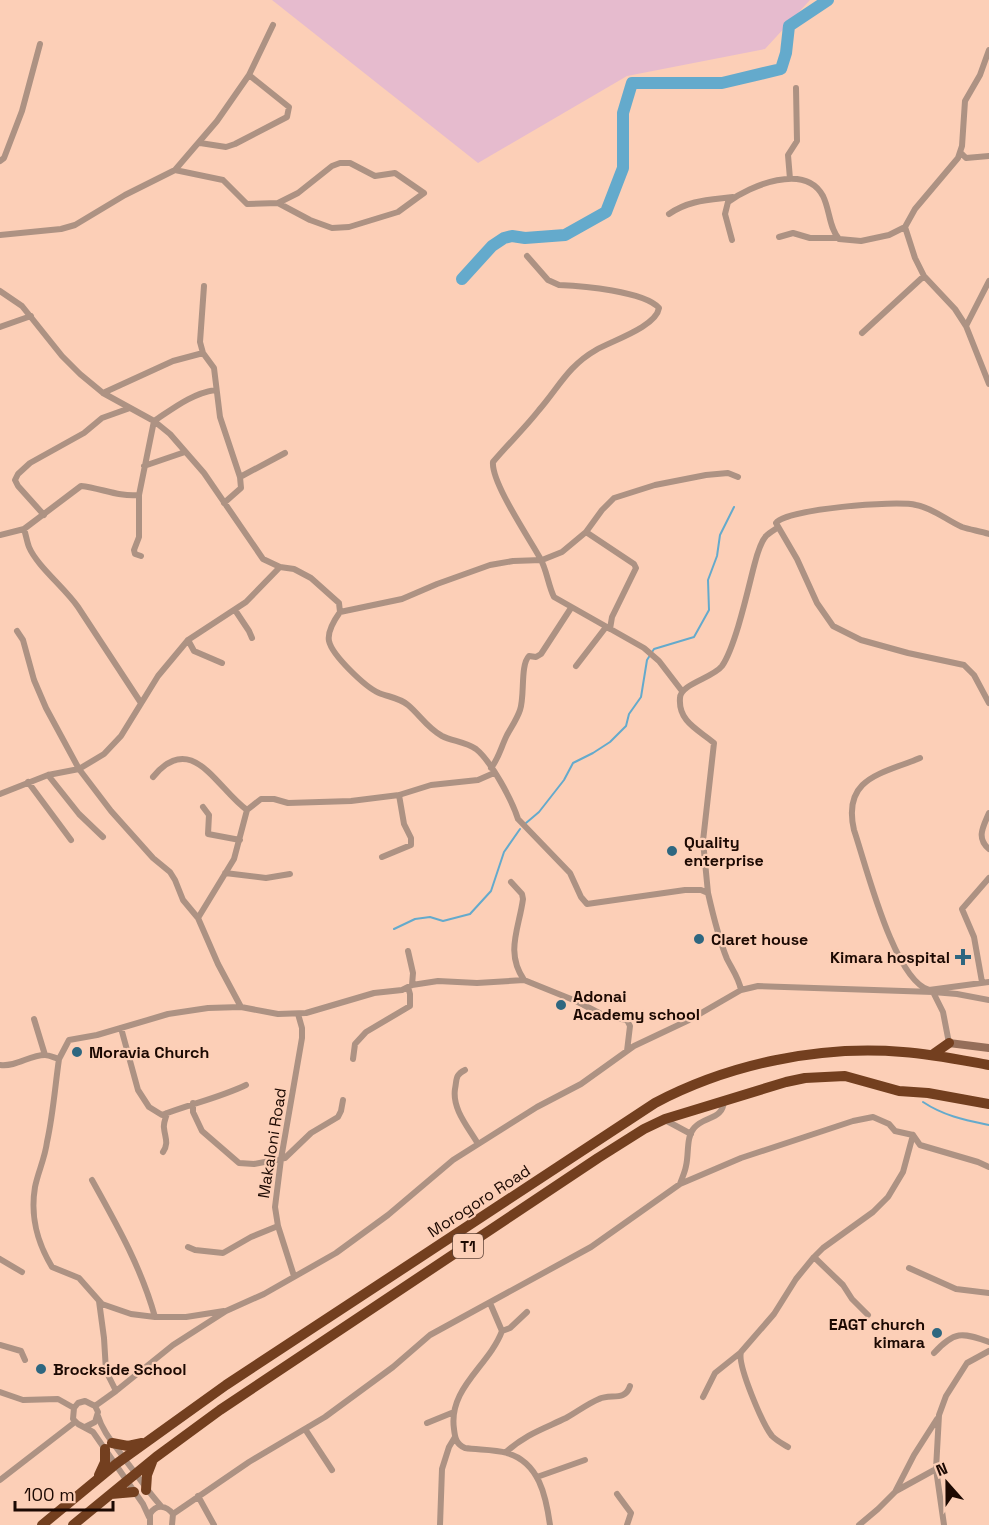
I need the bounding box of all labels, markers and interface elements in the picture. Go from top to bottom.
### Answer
place label: Quality enterprise [684,832,764,871]
marker: Quality enterprise [665,844,679,858]
place label: Claret house [711,929,808,950]
marker: Claret house [692,932,706,946]
place label: Kimara hospital [830,947,950,968]
marker: Kimara hospital [954,948,972,966]
place label: Adonai Academy school [573,986,700,1025]
marker: Adonai Academy school [554,998,568,1012]
place label: Moravia Church [89,1042,209,1063]
marker: Moravia Church [70,1045,84,1059]
street label: Makaloni Road [253,1086,291,1200]
street label: Morogoro Road [424,1160,534,1242]
road number: T1 [453,1234,483,1258]
place label: EAGT church kimara [829,1314,925,1353]
marker: EAGT church kimara [930,1326,944,1340]
place label: Brockside School [53,1359,187,1380]
marker: Brockside School [34,1362,48,1376]
north arrow [917,1453,977,1513]
text: N [933,1458,951,1481]
scale bar [15,1474,112,1512]
text: 100 m [24,1483,75,1506]

